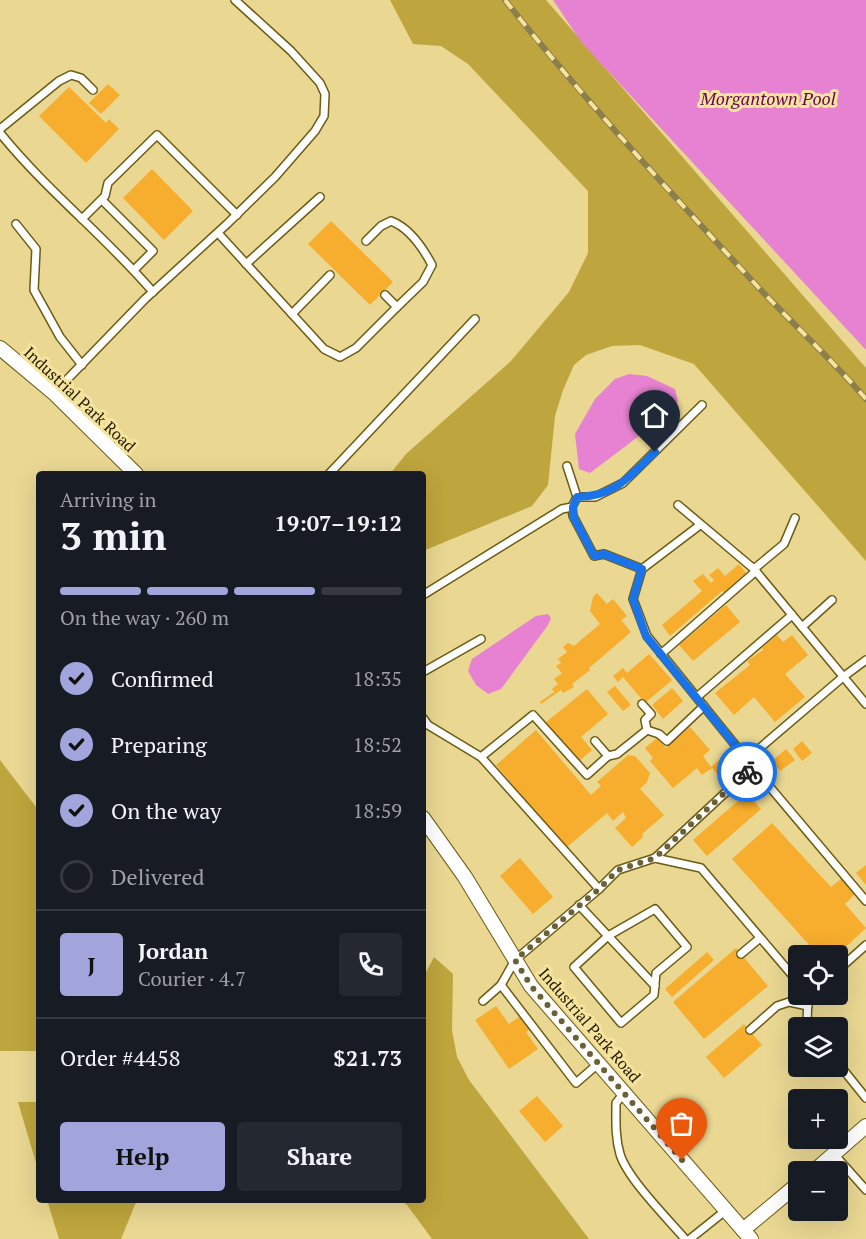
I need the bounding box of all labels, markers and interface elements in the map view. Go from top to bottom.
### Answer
water label: Morgantown Pool [699,86,836,110]
street label: Industrial Park Road [19,341,141,457]
pin [629,390,680,452]
icon: home [638,399,671,432]
text: Arriving in [60,486,156,513]
text: 19:07–19:12 [274,508,402,537]
text: 3 min [60,509,167,561]
text: On the way · 260 m [60,604,229,631]
icon: check [60,662,93,695]
text: Confirmed [111,664,214,693]
text: 18:35 [353,665,402,692]
icon: check [60,728,93,761]
text: Preparing [111,730,207,759]
text: 18:52 [353,731,402,758]
courier [717,742,777,802]
icon: bike [731,756,764,789]
icon: check [60,794,93,827]
text: On the way [111,796,221,825]
text: 18:59 [353,797,402,824]
text: Delivered [111,862,204,891]
button: phone [339,933,402,996]
text: Jordan [138,936,208,965]
map controls [788,945,848,1221]
button: locate [788,945,848,1005]
text: J [87,950,96,979]
street label: Industrial Park Road [534,963,646,1087]
text: Courier · 4.7 [138,965,246,992]
button: layers [788,1017,848,1077]
text: Order #4458 [60,1043,180,1072]
text: $21.73 [333,1043,402,1072]
button: + [788,1089,848,1149]
pin [656,1098,707,1160]
icon: bag [665,1107,698,1140]
button: Help [60,1122,225,1191]
button: Share [237,1122,402,1191]
button: − [788,1161,848,1221]

